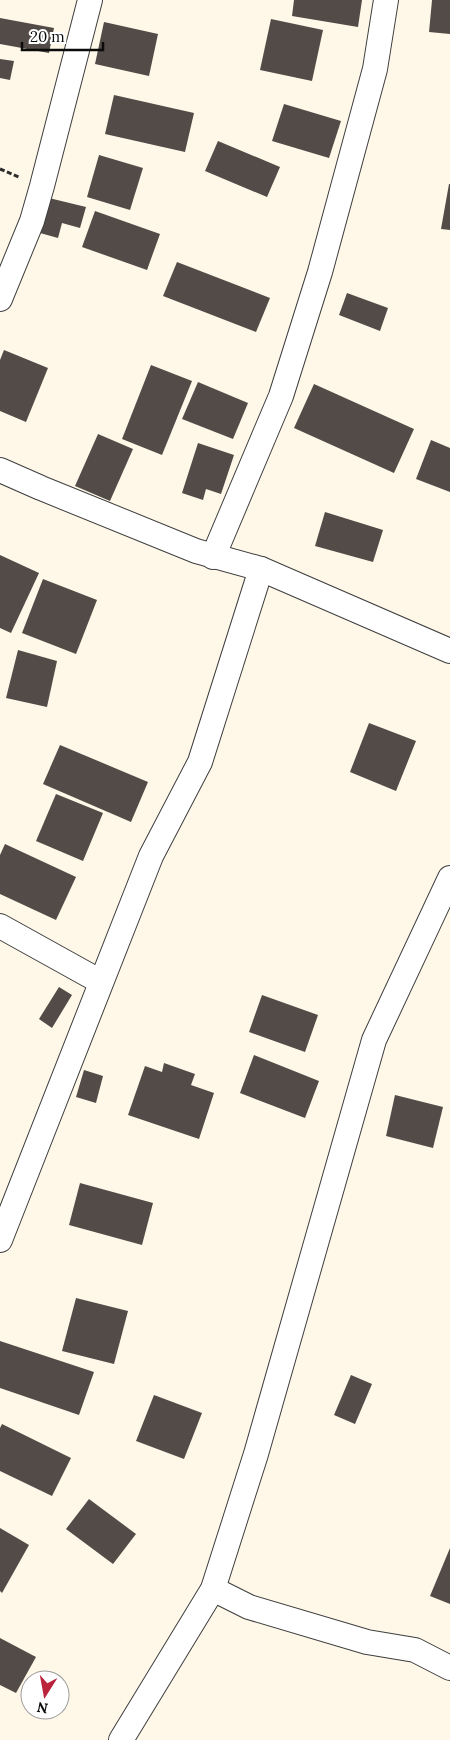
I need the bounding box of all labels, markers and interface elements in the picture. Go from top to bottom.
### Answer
scale bar [22,20,104,52]
text: 20 m [30,27,65,46]
north arrow [20,1670,70,1720]
text: N [35,1698,50,1718]

